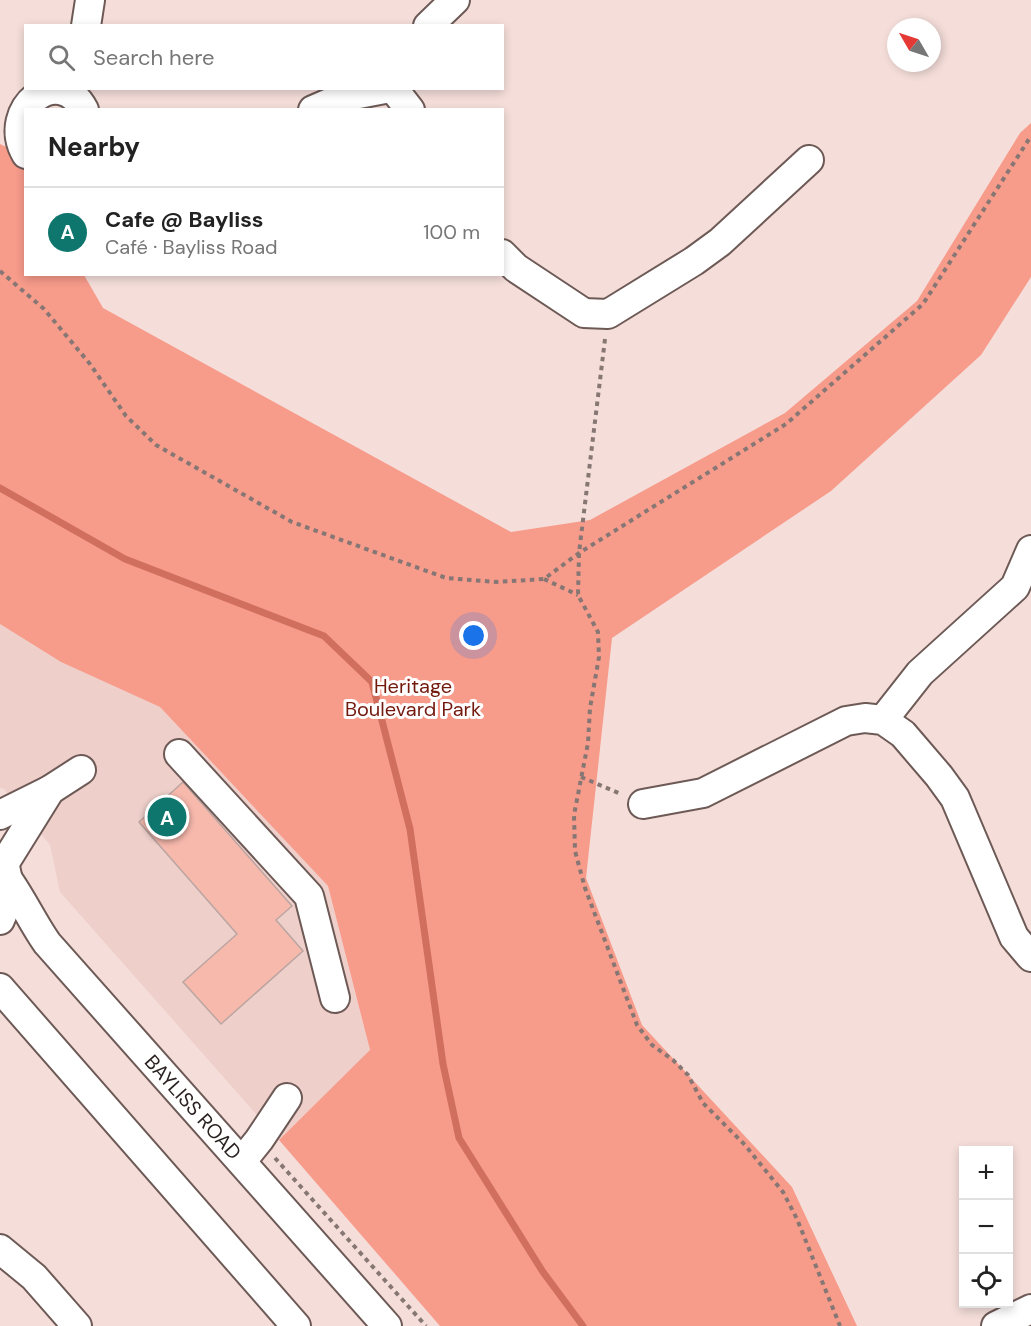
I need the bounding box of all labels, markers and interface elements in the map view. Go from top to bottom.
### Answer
north arrow [887,18,941,72]
search box [24,24,504,90]
icon: search [45,41,78,74]
text: Search here [93,43,214,72]
text: Nearby [48,130,140,164]
text: Cafe @ Bayliss [105,205,264,234]
text: A [60,219,75,245]
text: 100 m [423,219,480,245]
text: Café · Bayliss Road [105,234,278,260]
your location [459,621,488,650]
park label: Heritage Boulevard Park [345,673,481,722]
pin: A [148,794,186,840]
street label: BAYLISS ROAD [139,1049,247,1165]
map controls [959,1146,1013,1308]
button: + [959,1146,1013,1200]
button: − [959,1200,1013,1254]
button: locate [959,1254,1013,1308]

